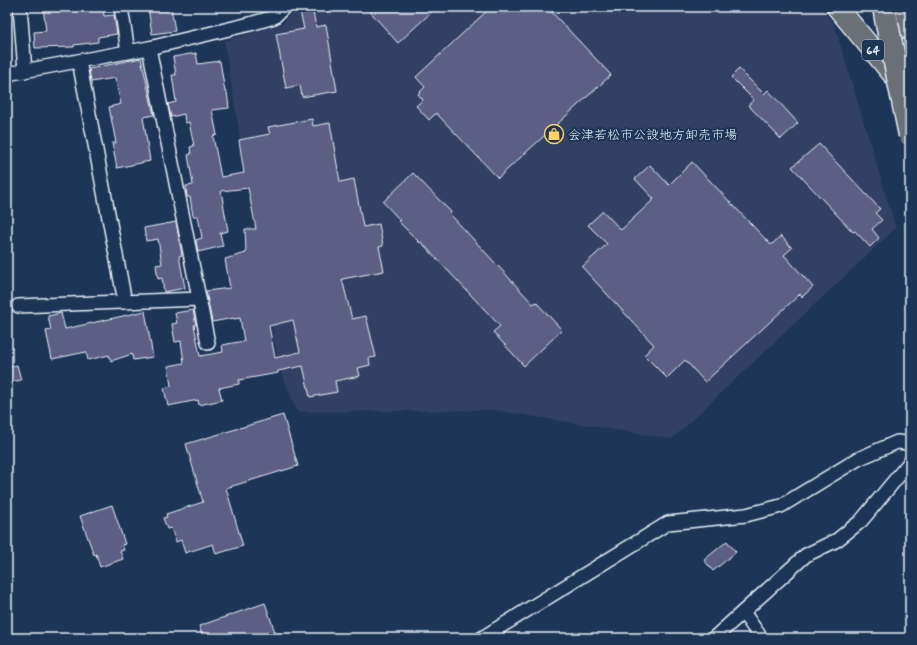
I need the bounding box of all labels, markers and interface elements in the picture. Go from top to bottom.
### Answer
road number: 64 [862,40,884,60]
shop icon: 会津若松市公設地方卸売市場 [543,123,565,145]
place label: 会津若松市公設地方卸売市場 [568,127,737,144]

